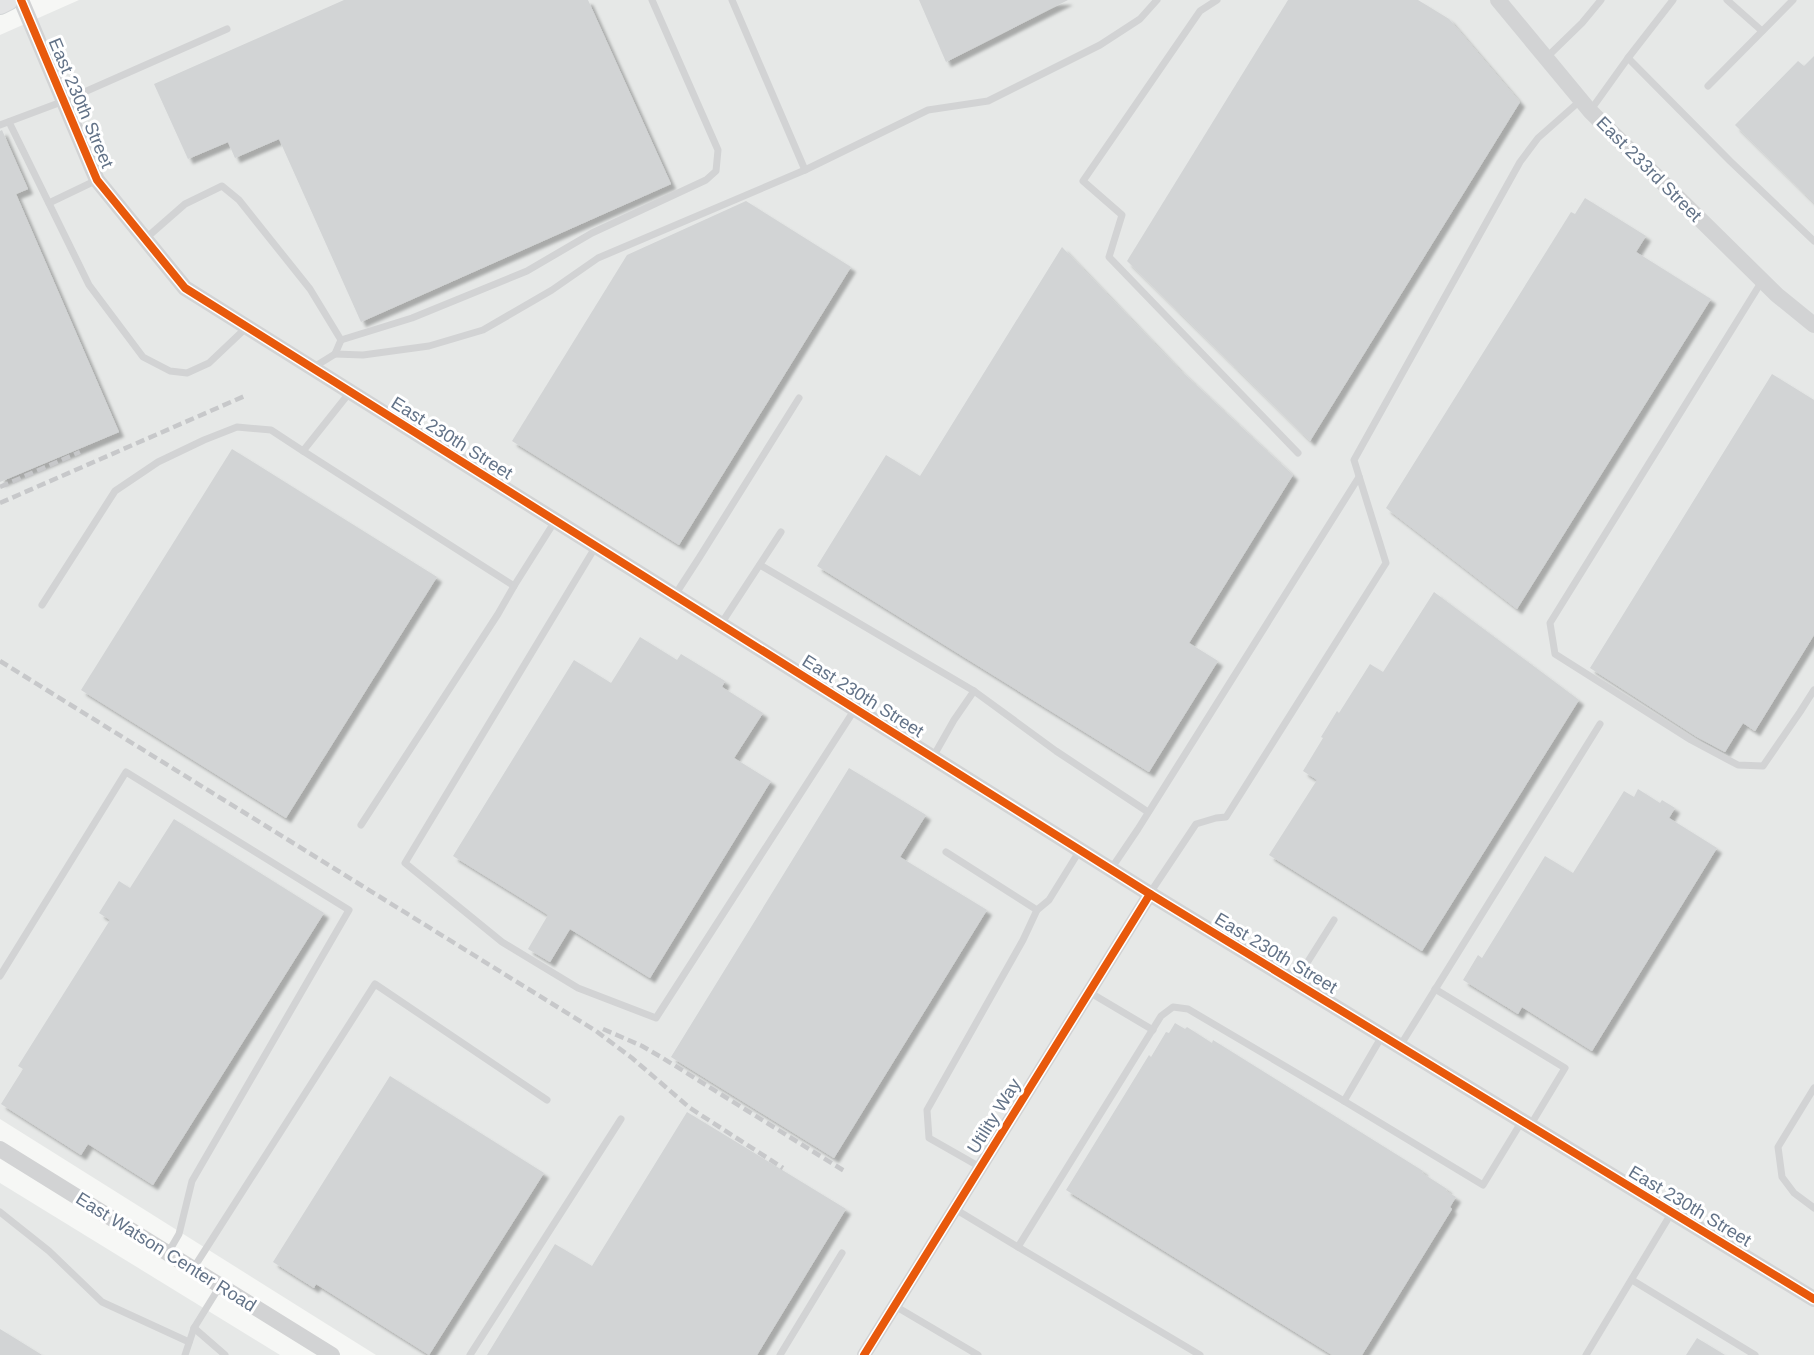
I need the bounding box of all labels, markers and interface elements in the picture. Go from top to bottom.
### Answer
street label: East 230th Street [45,35,117,171]
street label: East 233rd Street [1592,112,1706,226]
street label: East 230th Street [388,393,516,483]
street label: East 230th Street [799,651,927,741]
street label: East 230th Street [1211,909,1341,997]
street label: Utility Way [963,1075,1025,1157]
street label: East 230th Street [1625,1162,1755,1250]
street label: East Watson Center Road [72,1188,260,1316]

